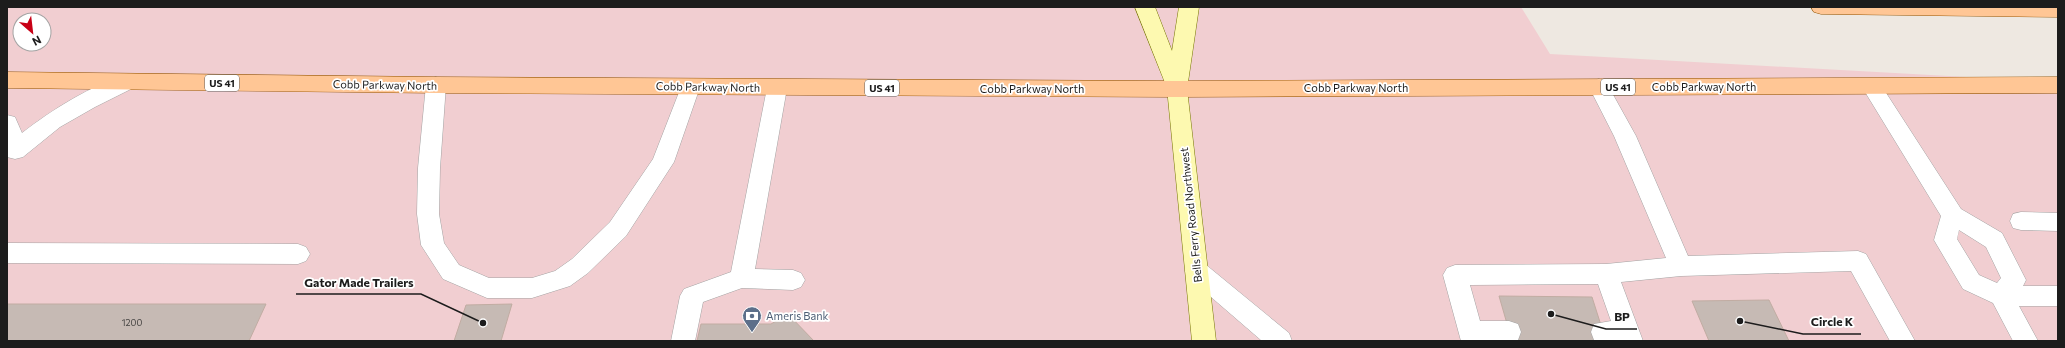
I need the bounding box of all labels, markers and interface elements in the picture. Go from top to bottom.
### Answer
north arrow [12,12,52,52]
text: N [30,34,44,49]
road number: US 41 [205,75,239,91]
street label: Cobb Parkway North [333,77,437,92]
street label: Cobb Parkway North [656,79,760,94]
road number: US 41 [1601,79,1635,95]
road number: US 41 [865,80,899,96]
street label: Cobb Parkway North [1652,80,1756,93]
street label: Cobb Parkway North [1304,81,1408,94]
street label: Cobb Parkway North [980,82,1084,95]
street label: Bells Ferry Road Northwest [1177,146,1204,283]
callout: Gator Made Trailers [296,270,421,294]
text: Gator Made Trailers [304,275,414,289]
bank icon: Ameris Bank [741,305,763,333]
callout: BP [1606,305,1637,329]
place label: Ameris Bank [766,309,828,322]
text: BP [1614,309,1630,323]
callout: Circle K [1803,310,1861,334]
text: Circle K [1811,314,1854,328]
house number: 1200 [122,317,142,328]

